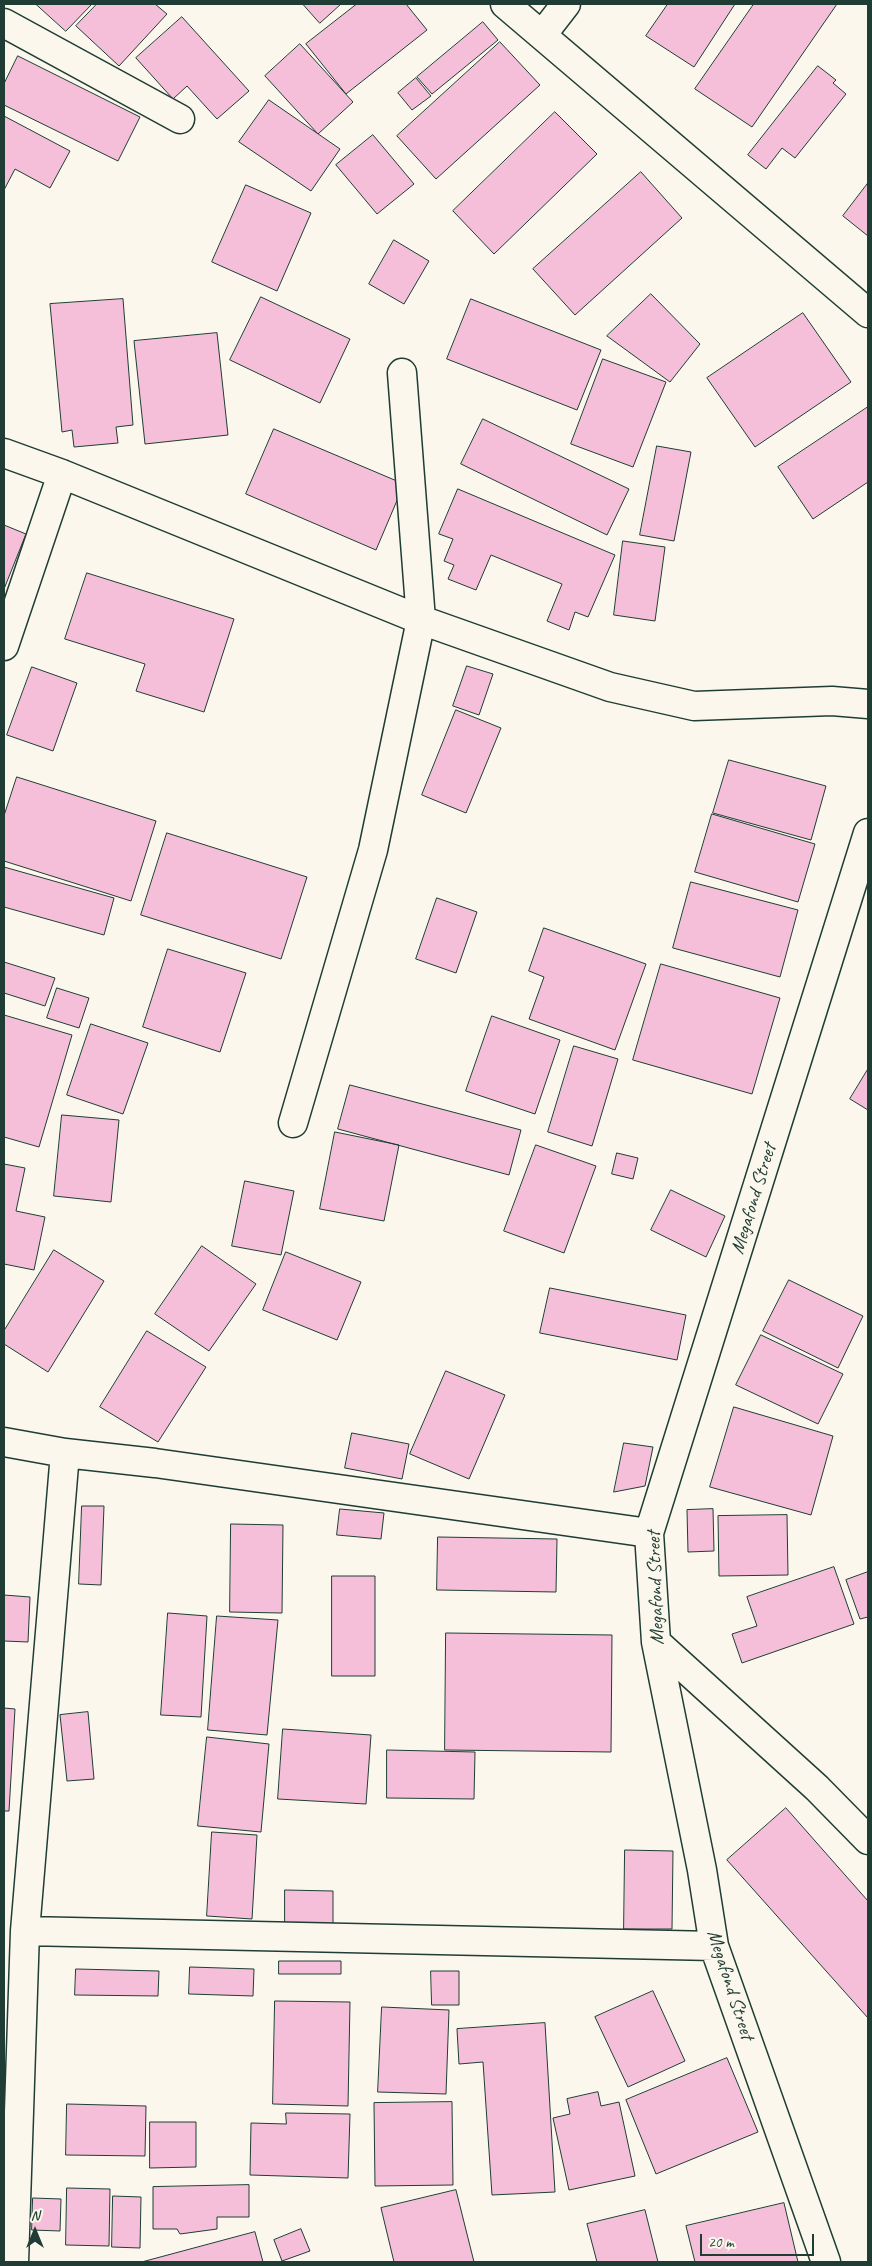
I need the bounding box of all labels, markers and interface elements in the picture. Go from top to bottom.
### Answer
street label: Megafond Street [726,1141,782,1257]
street label: Megafond Street [642,1531,670,1645]
street label: Megafond Street [701,1927,759,2043]
north arrow [10,2206,60,2256]
text: N [31,2207,39,2224]
scale bar [702,2224,816,2256]
text: 20 m [708,2233,734,2252]

